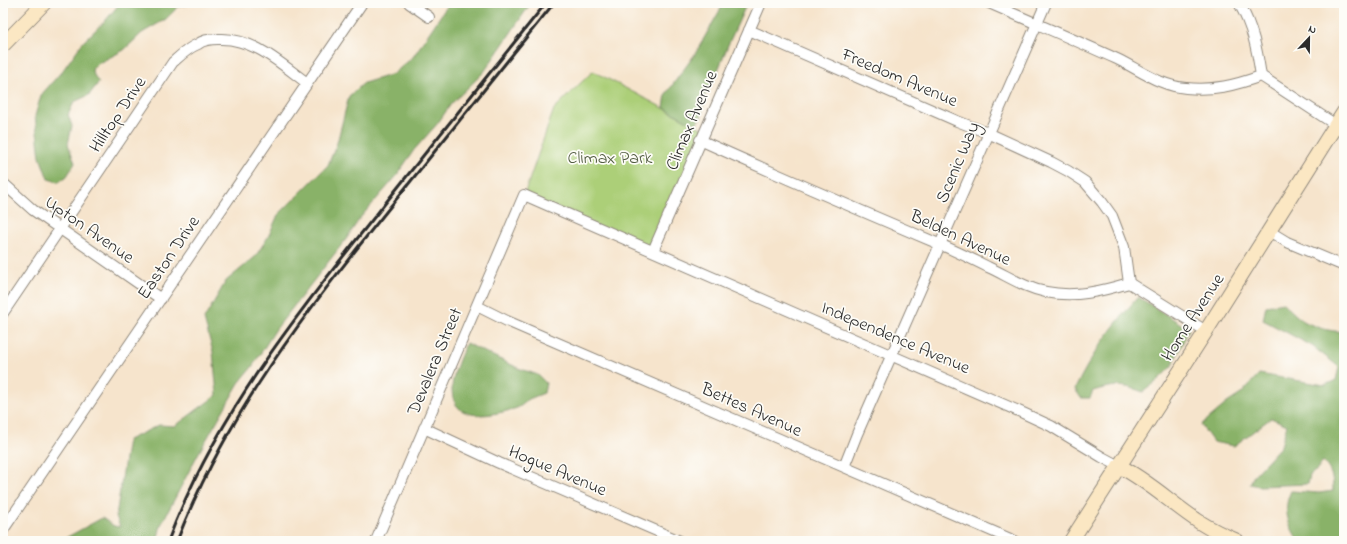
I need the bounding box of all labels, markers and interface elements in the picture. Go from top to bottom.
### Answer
north arrow [1289,18,1329,58]
text: N [1306,21,1319,38]
street label: Freedom Avenue [836,42,962,115]
street label: Climax Avenue [660,66,726,175]
street label: Hilltop Drive [84,71,154,158]
street label: Scenic Way [930,118,988,207]
park label: Climax Park [568,146,653,172]
street label: Upton Avenue [39,190,140,272]
street label: Belden Avenue [905,204,1016,274]
street label: Easton Drive [132,210,208,305]
street label: Home Avenue [1155,268,1232,367]
street label: Independence Avenue [817,296,975,382]
street label: Devalera Street [401,304,470,420]
street label: Bettes Avenue [696,377,807,445]
street label: Hogue Avenue [504,439,611,506]

